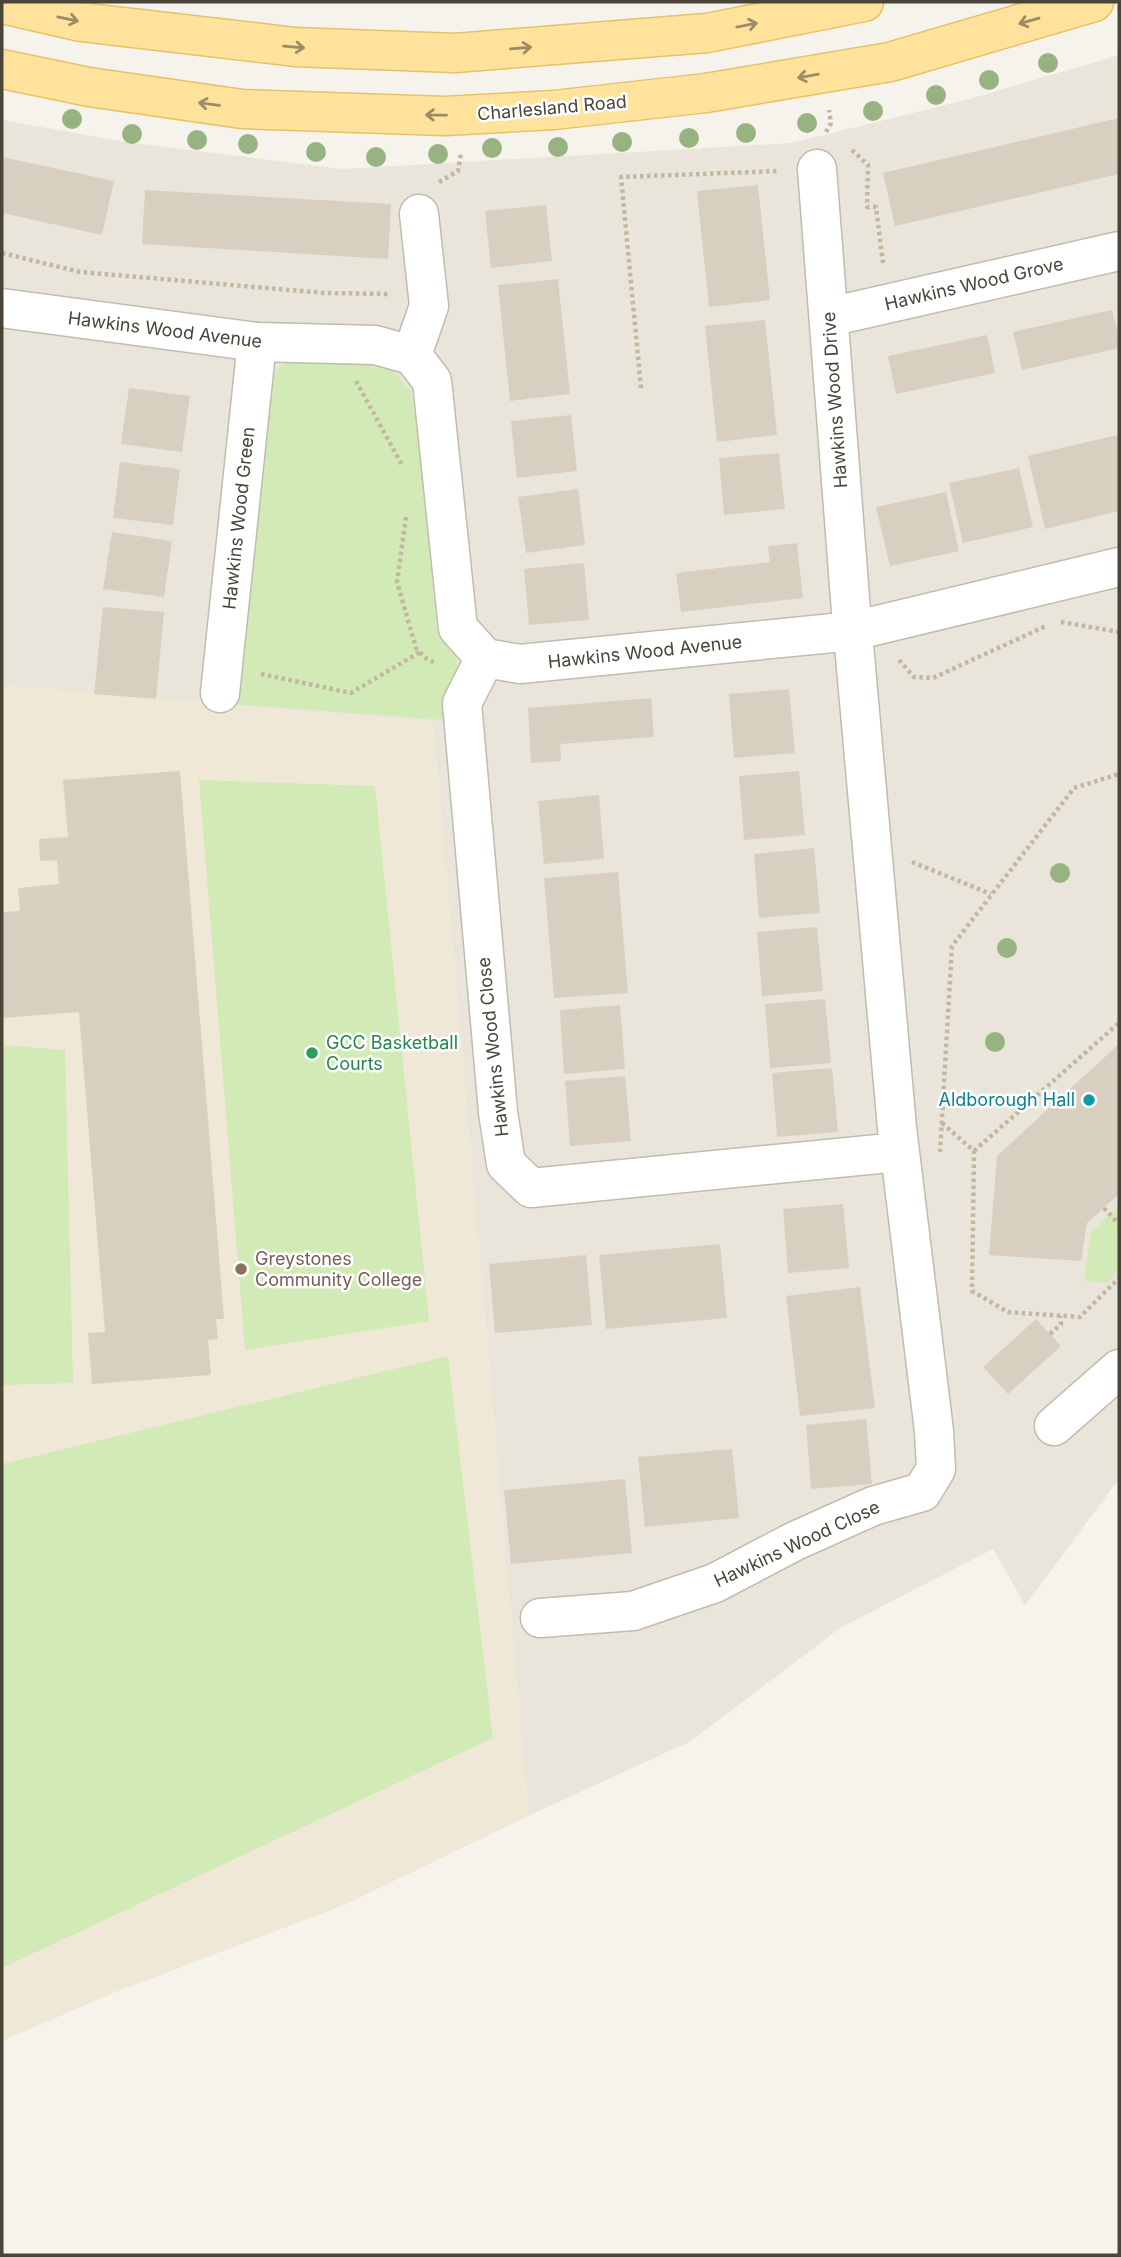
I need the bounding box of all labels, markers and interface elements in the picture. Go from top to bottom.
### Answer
one-way arrow [56,12,79,26]
one-way arrow [1018,16,1040,29]
one-way arrow [735,18,758,31]
one-way arrow [282,41,305,54]
one-way arrow [510,41,532,54]
one-way arrow [797,70,820,83]
street label: Charlesland Road [476,91,628,124]
one-way arrow [198,97,221,110]
one-way arrow [425,109,448,122]
street label: Hawkins Wood Grove [882,253,1065,314]
street label: Hawkins Wood Avenue [67,307,263,352]
street label: Hawkins Wood Drive [818,311,851,489]
street label: Hawkins Wood Green [218,426,259,610]
street label: Hawkins Wood Avenue [547,631,743,672]
street label: Hawkins Wood Close [473,956,512,1138]
place label: GCC Basketball Courts [326,1032,458,1074]
marker: GCC Basketball Courts [304,1045,320,1061]
place label: Aldborough Hall [939,1089,1075,1110]
marker: Aldborough Hall [1081,1092,1097,1108]
place label: Greystones Community College [255,1248,422,1290]
marker: Greystones Community College [233,1261,249,1277]
street label: Hawkins Wood Close [711,1496,883,1591]

